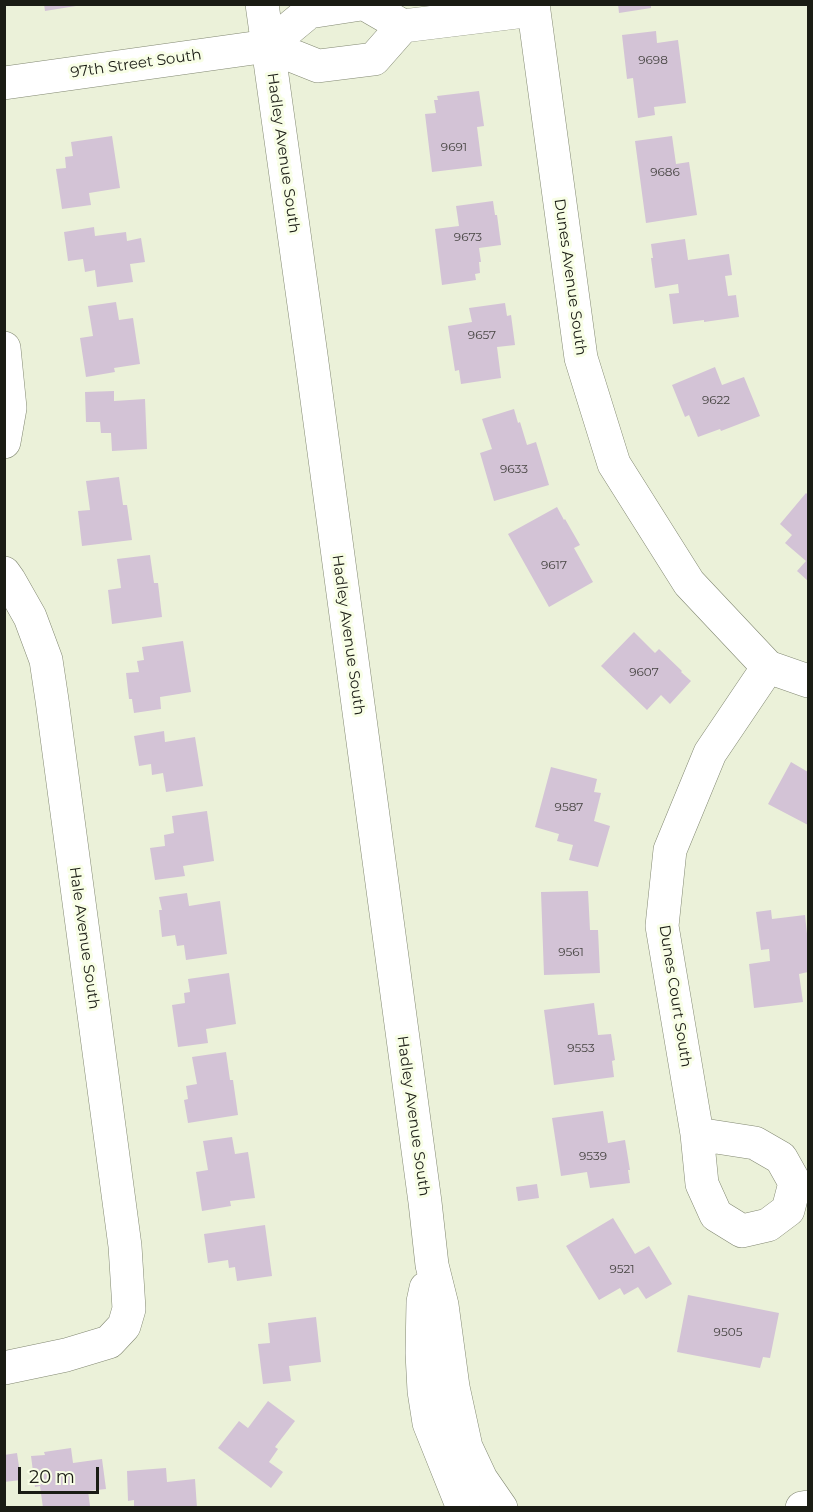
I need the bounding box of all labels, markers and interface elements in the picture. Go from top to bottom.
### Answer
street label: 97th Street South [69,46,203,82]
house number: 9698 [638,53,668,67]
street label: Hadley Avenue South [263,72,303,234]
house number: 9691 [441,140,467,154]
house number: 9686 [650,165,680,179]
street label: Dunes Avenue South [550,197,590,357]
house number: 9673 [454,230,482,244]
house number: 9657 [468,328,496,342]
house number: 9622 [702,393,730,407]
house number: 9633 [500,462,528,476]
street label: Hadley Avenue South [328,554,368,716]
house number: 9617 [541,558,567,572]
house number: 9607 [629,665,659,679]
house number: 9587 [555,800,583,814]
street label: Hale Avenue South [65,866,103,1010]
street label: Dunes Court South [655,924,695,1068]
house number: 9561 [558,945,584,959]
street label: Hadley Avenue South [393,1035,433,1197]
house number: 9553 [567,1041,595,1055]
house number: 9539 [579,1149,607,1163]
house number: 9521 [609,1262,635,1276]
house number: 9505 [714,1325,742,1339]
scale bar [21,1455,102,1493]
text: 20 m [29,1466,75,1488]

